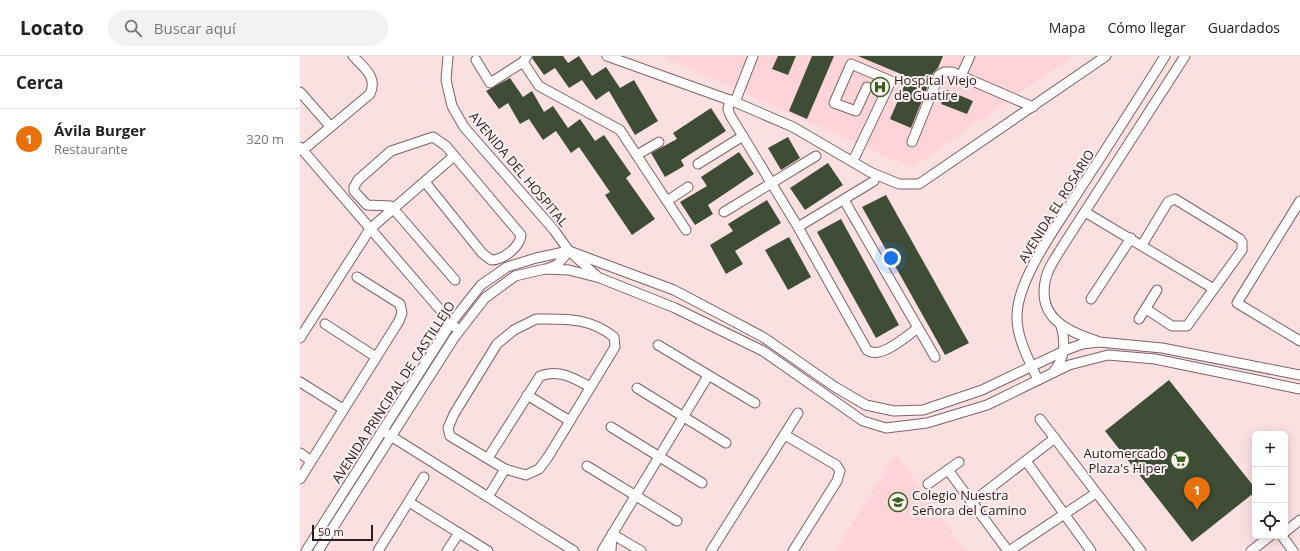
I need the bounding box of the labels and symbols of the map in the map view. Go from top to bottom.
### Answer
place label: Hospital Viejo de Guatire [894,71,977,104]
hospital icon: Hospital Viejo de Guatire [869,76,891,98]
street label: AVENIDA DEL HOSPITAL [466,108,573,230]
street label: AVENIDA EL ROSARIO [1014,146,1098,266]
your location [881,248,901,268]
street label: AVENIDA PRINCIPAL DE CASTILLEJO [327,297,459,487]
place label: Automercado Plaza's Hiper [1083,444,1167,477]
supermarket icon: Automercado Plaza's Hiper [1169,449,1191,471]
pin: 1 [1184,477,1210,510]
place label: Colegio Nuestra Señora del Camino [912,486,1027,519]
school or university icon: Colegio Nuestra Señora del Camino [887,491,909,513]
scale bar [312,523,373,542]

